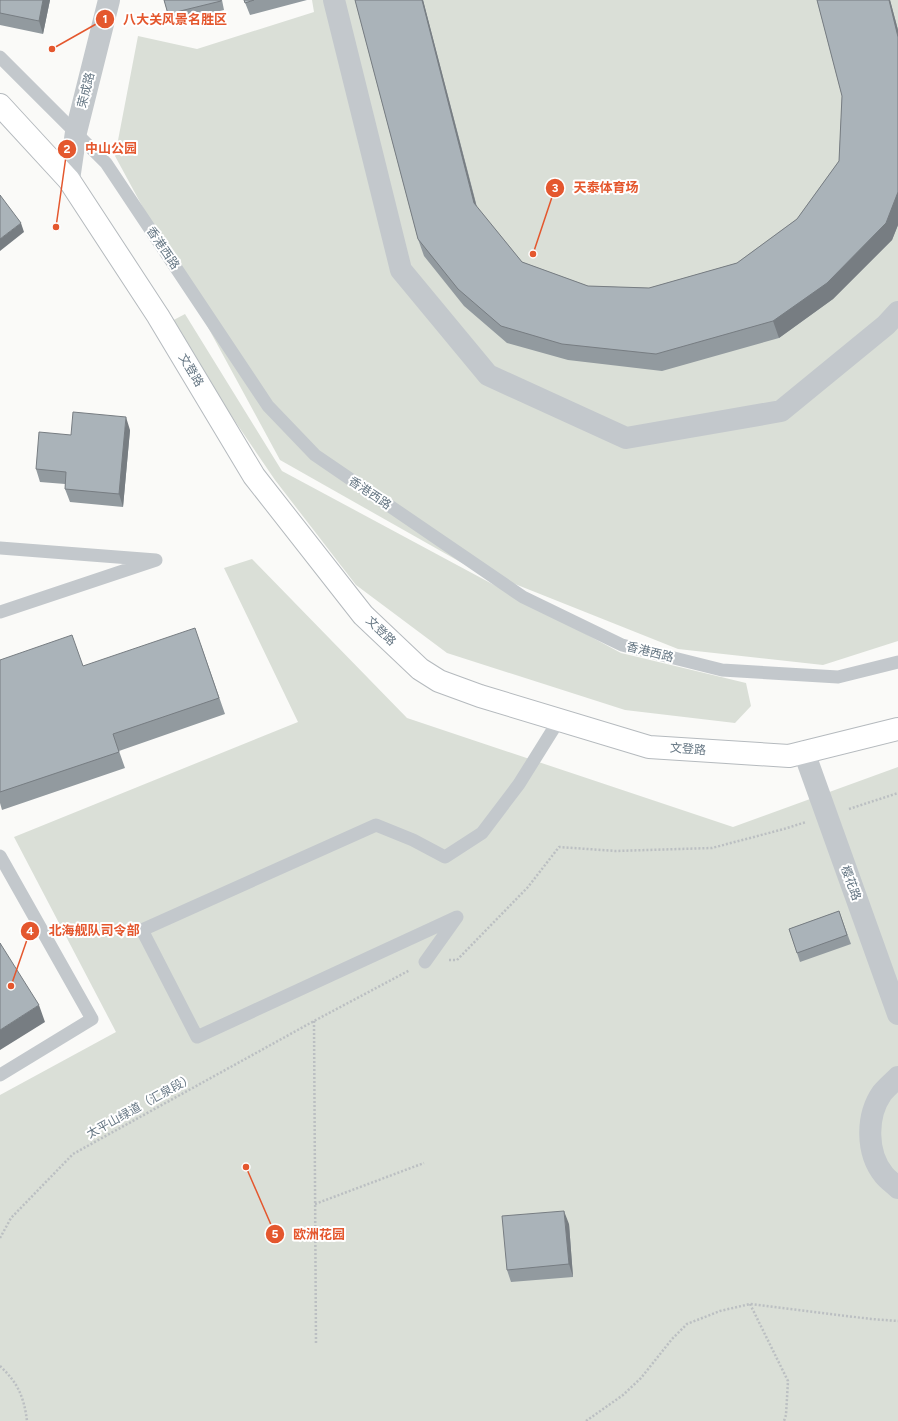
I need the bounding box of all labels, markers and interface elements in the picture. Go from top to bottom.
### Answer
callout: 八大关风景名胜区 [95,7,235,32]
text: 1 [102,12,108,26]
text: 八大关风景名胜区 [123,12,227,27]
street label: 荣成路 [75,71,97,109]
callout: 中山公园 [57,136,145,161]
text: 中山公园 [85,141,137,156]
text: 2 [64,142,71,156]
callout: 天泰体育场 [545,175,646,200]
text: 天泰体育场 [573,180,639,195]
text: 3 [552,181,559,195]
street label: 香港西路 [144,224,182,272]
street label: 文登路 [176,351,206,389]
street label: 香港西路 [346,474,394,512]
street label: 文登路 [363,613,399,649]
street label: 香港西路 [625,639,675,665]
street label: 文登路 [670,741,706,757]
street label: 樱花路 [838,864,864,902]
callout: 北海舰队司令部 [20,918,147,943]
text: 北海舰队司令部 [48,923,140,938]
text: 4 [26,924,34,938]
street label: 太平山绿道（汇泉段） [84,1071,196,1141]
callout: 欧洲花园 [265,1222,353,1247]
text: 5 [272,1227,279,1241]
text: 欧洲花园 [293,1227,345,1242]

